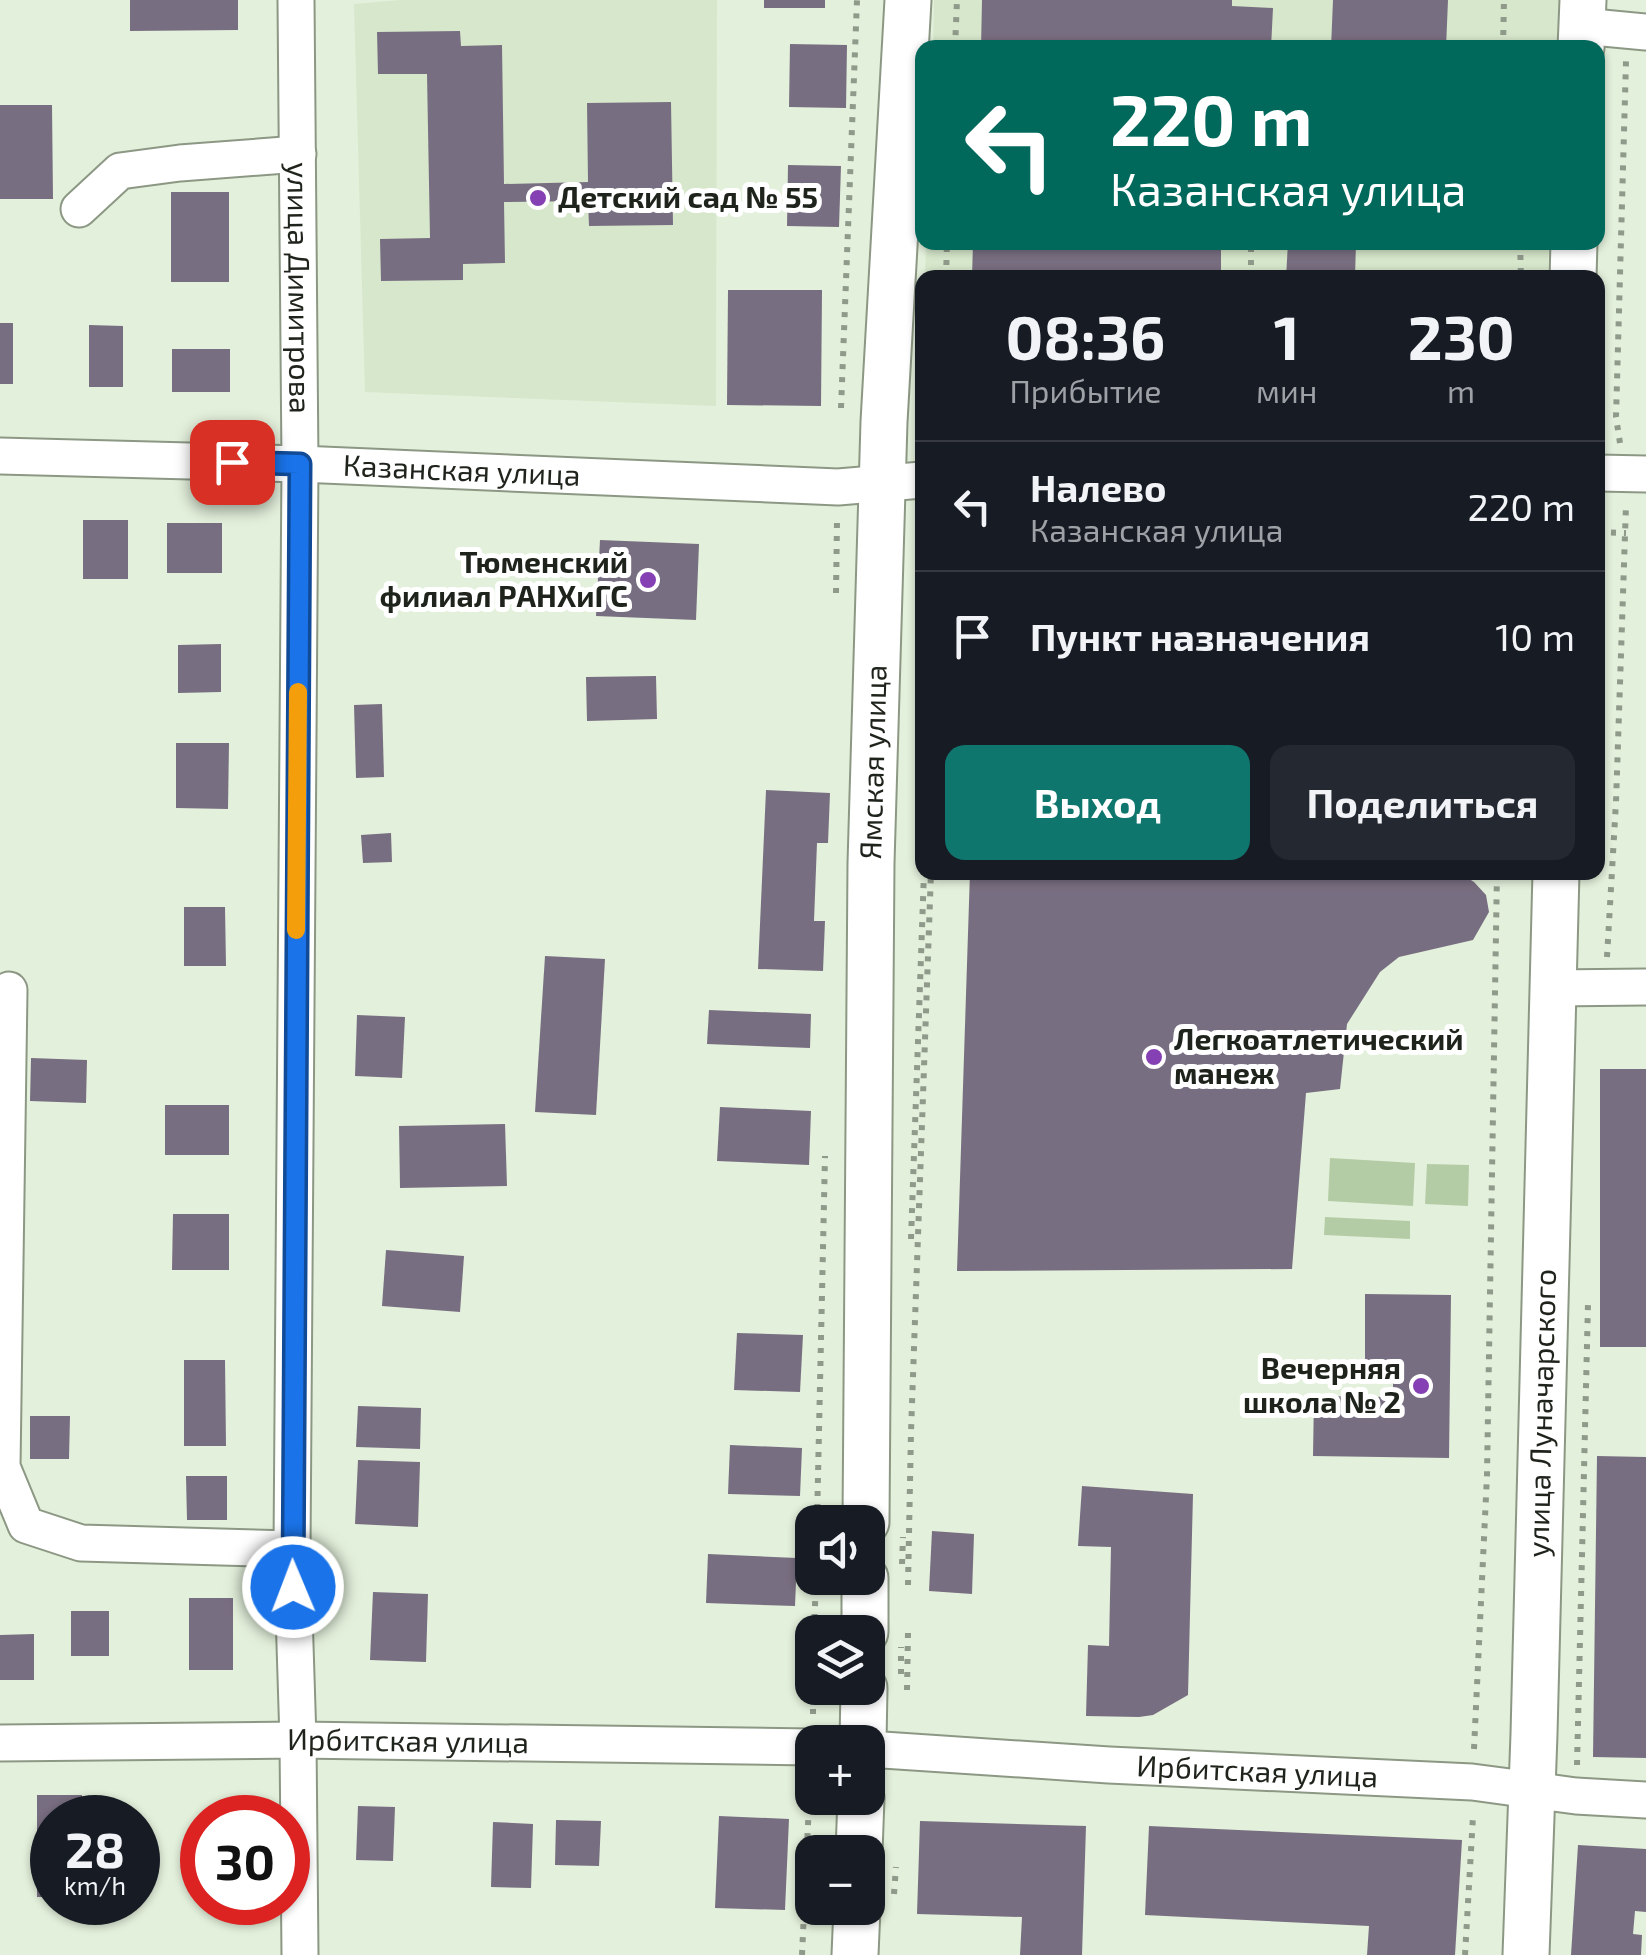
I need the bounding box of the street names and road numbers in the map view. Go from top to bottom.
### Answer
street label: улица Димитрова [280,162,320,414]
street label: Казанская улица [342,446,581,492]
street label: Ямская улица [851,664,893,860]
street label: улица Луначарского [1519,1268,1562,1558]
street label: Ирбитская улица [287,1720,529,1759]
street label: Ирбитская улица [1136,1746,1379,1794]

